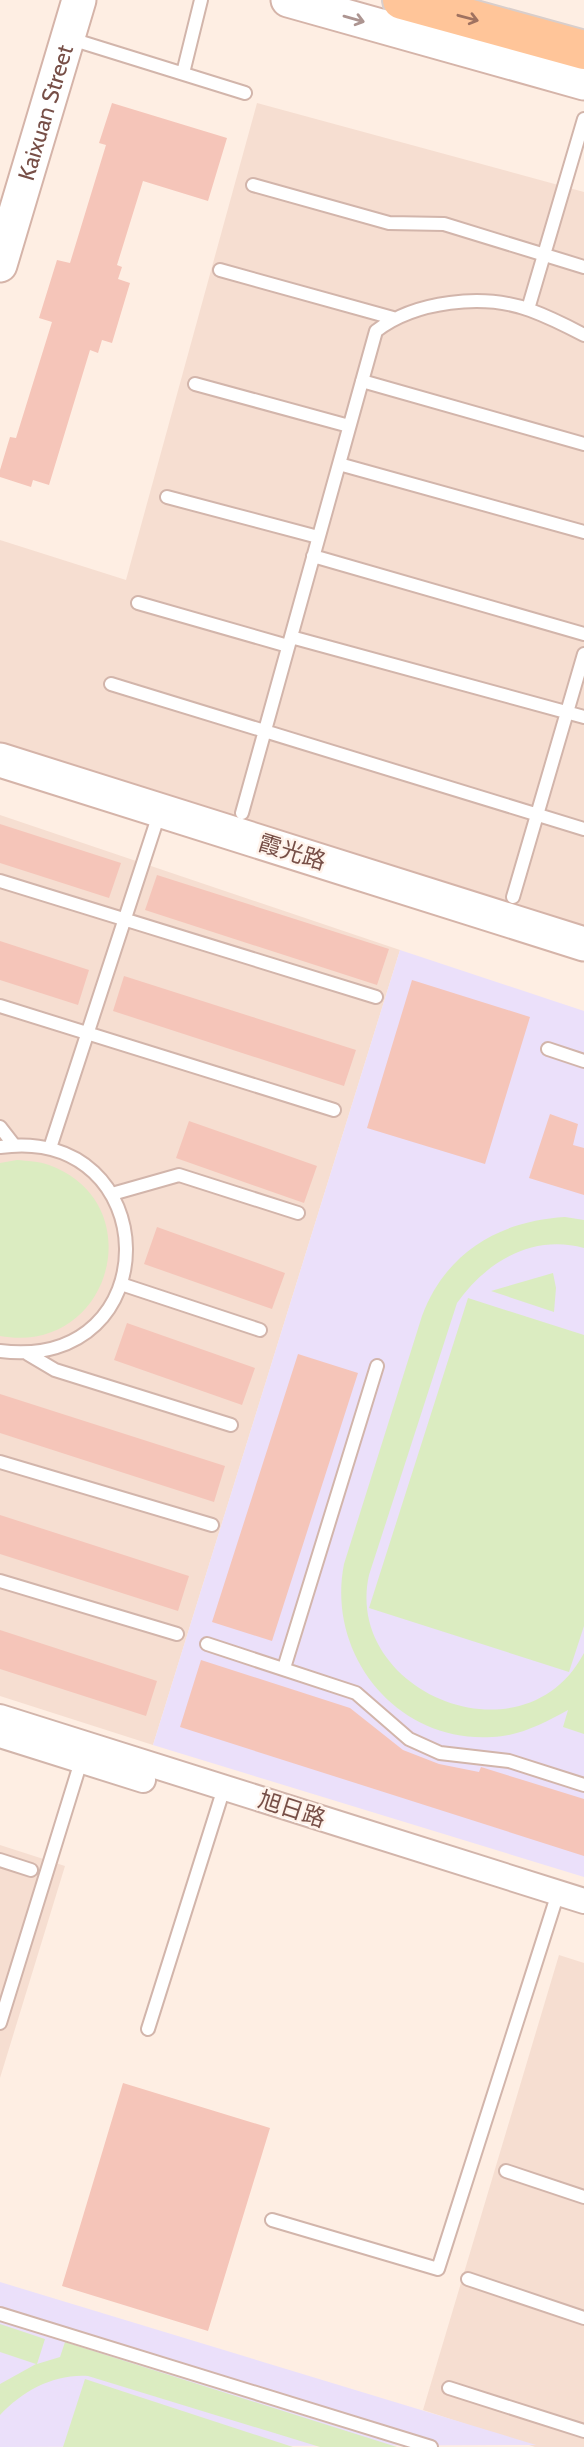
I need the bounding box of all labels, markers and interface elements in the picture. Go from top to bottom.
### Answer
one-way arrow [456,12,478,25]
one-way arrow [343,13,365,26]
street label: Kaixuan Street [12,41,79,184]
street label: 霞光路 [255,829,329,875]
street label: 旭日路 [255,1785,329,1833]

